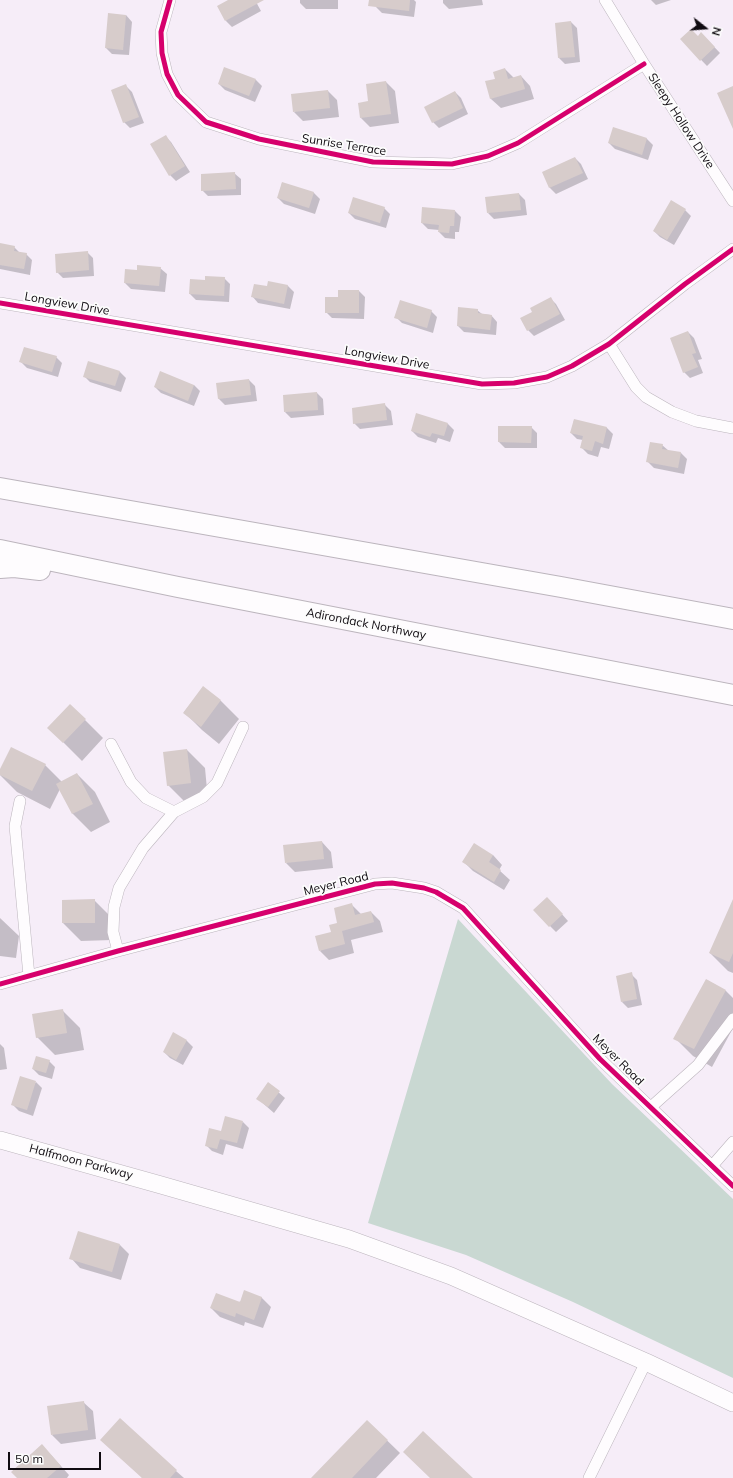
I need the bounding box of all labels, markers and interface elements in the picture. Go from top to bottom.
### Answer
north arrow [685,8,725,48]
text: N [709,25,724,38]
street label: Sleepy Hollow Drive [645,71,717,171]
street label: Sunrise Terrace [301,131,387,159]
street label: Longview Drive [23,289,111,319]
street label: Longview Drive [343,343,431,373]
street label: Adirondack Northway [305,605,427,643]
street label: Meyer Road [302,869,370,899]
street label: Meyer Road [589,1031,647,1089]
street label: Halfmoon Parkway [28,1141,134,1183]
scale bar [10,1444,103,1470]
text: 50 m [15,1451,43,1466]

